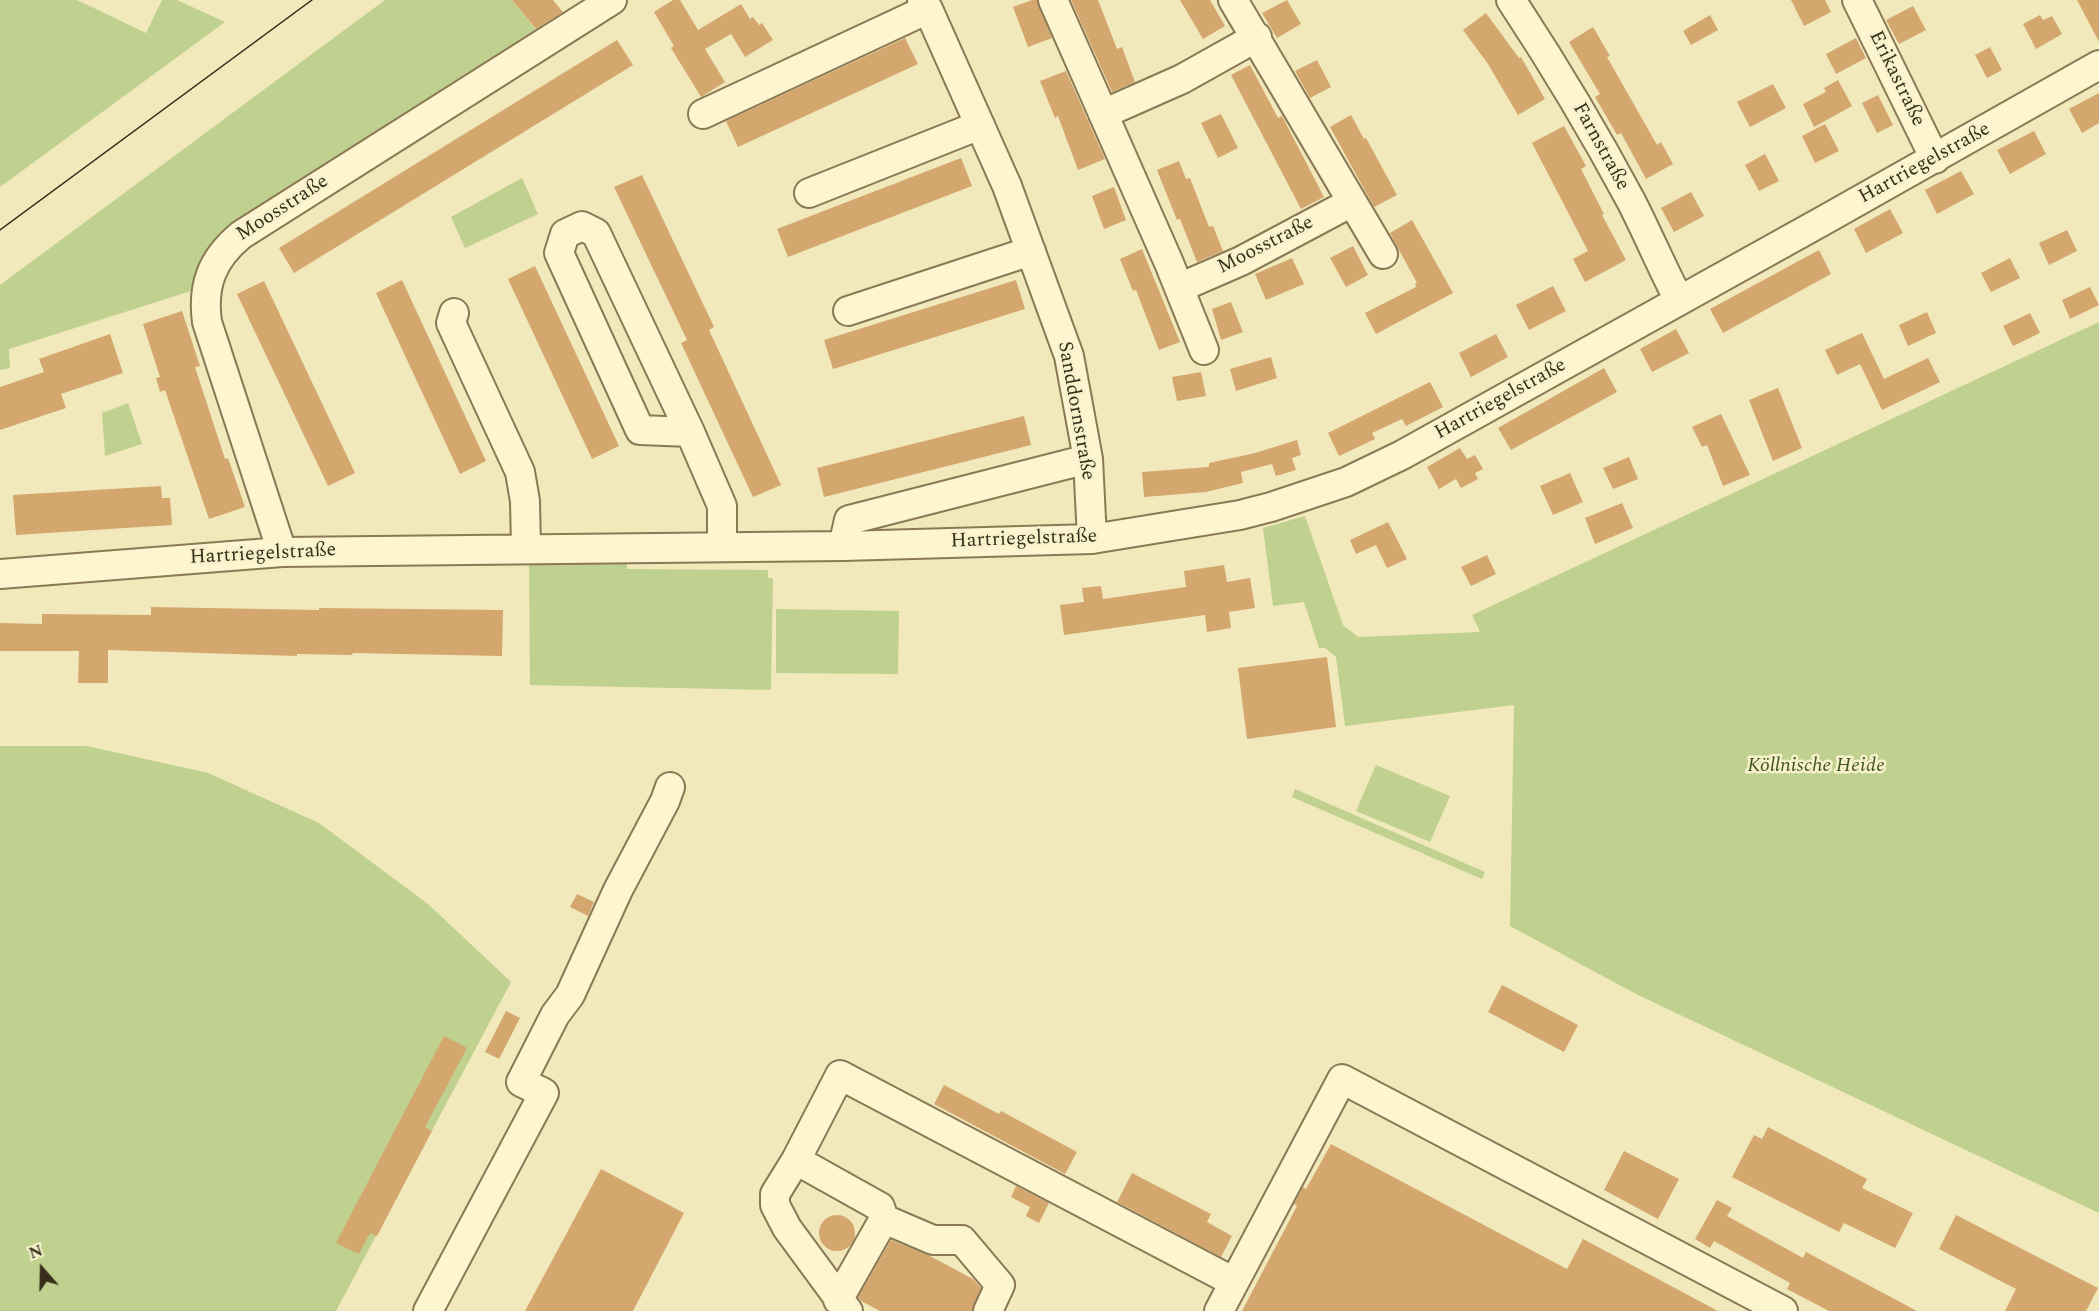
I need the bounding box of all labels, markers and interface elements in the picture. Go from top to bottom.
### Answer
street label: Erikastraße [1863,27,1929,131]
street label: Farnstraße [1566,99,1634,195]
street label: Hartriegelstraße [1855,118,1995,210]
street label: Moosstraße [233,170,333,248]
street label: Moosstraße [1214,212,1318,280]
street label: Sanddornstraße [1051,340,1099,482]
street label: Hartriegelstraße [1431,354,1571,446]
street label: Hartriegelstraße [950,525,1098,555]
street label: Hartriegelstraße [189,539,337,571]
park label: Köllnische Heide [1747,755,1885,779]
north arrow [12,1239,72,1299]
text: N [26,1239,46,1266]

